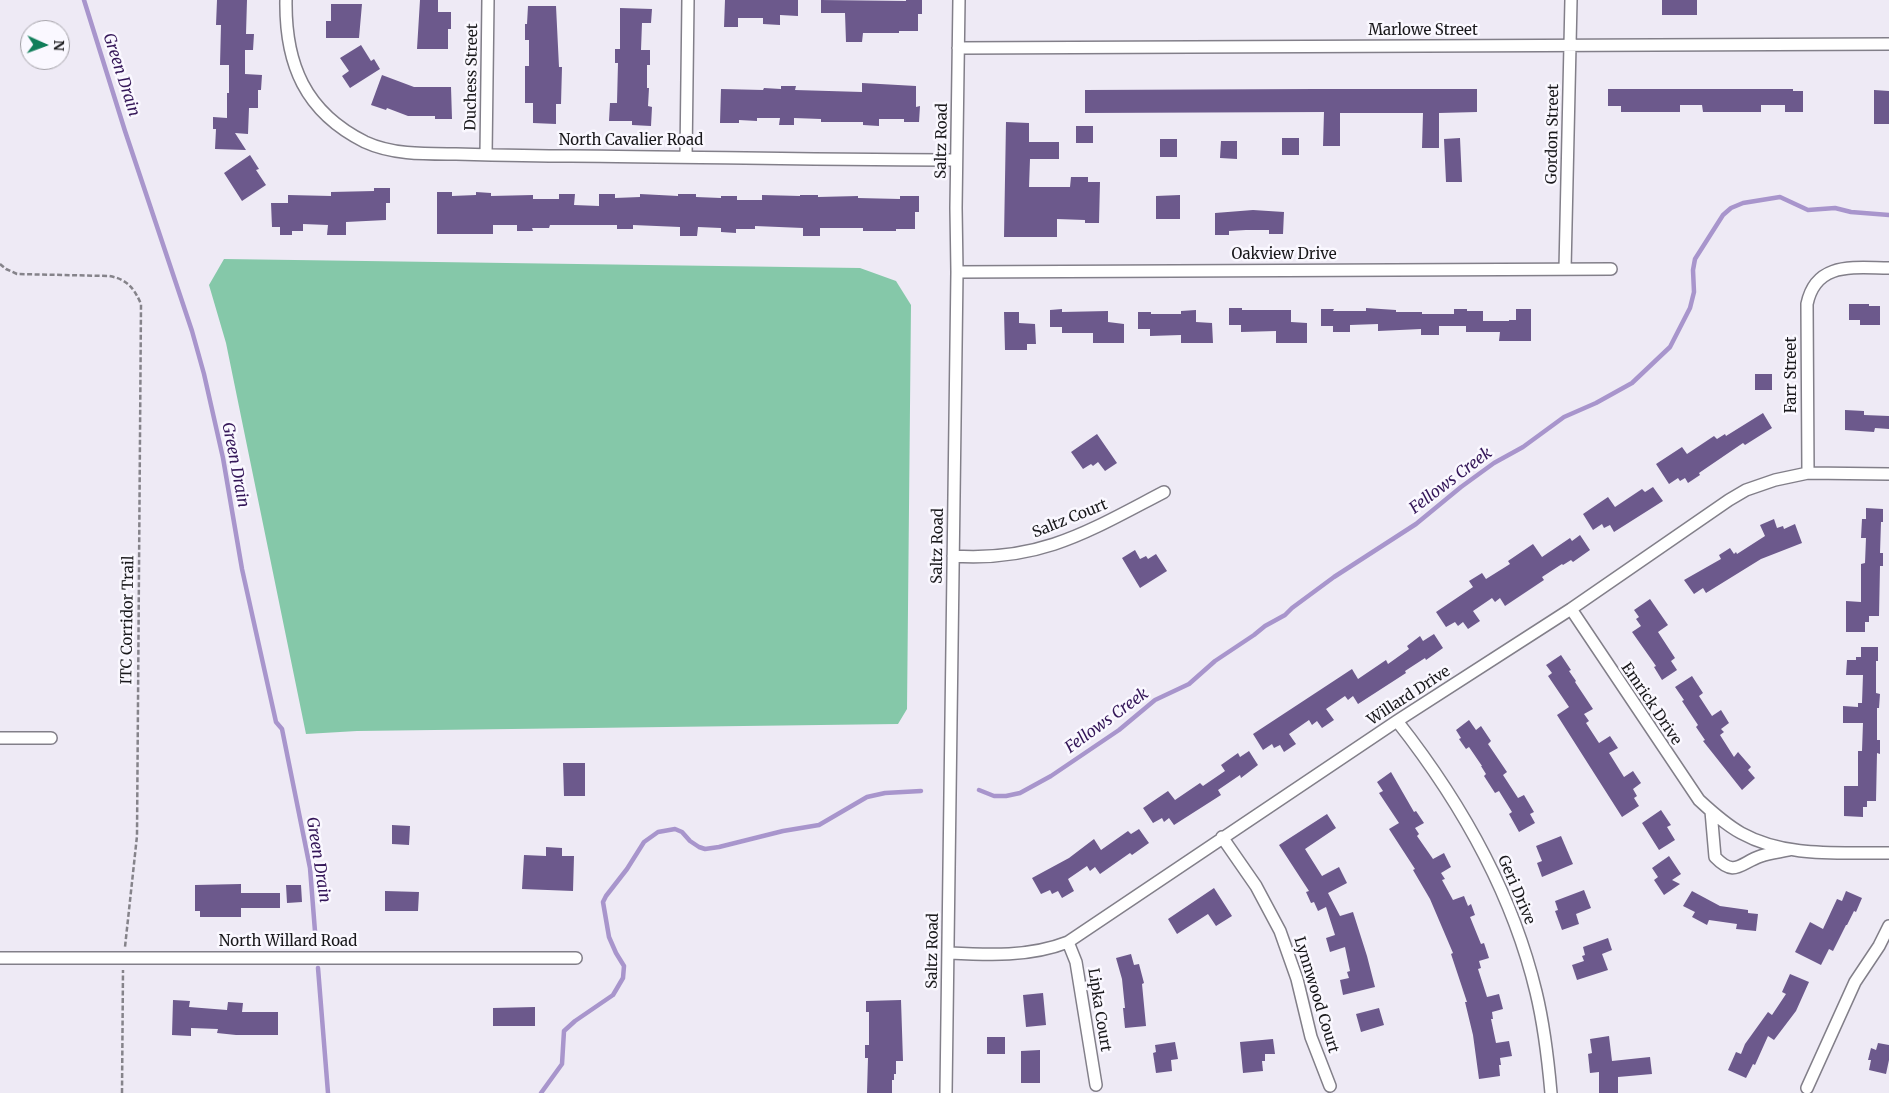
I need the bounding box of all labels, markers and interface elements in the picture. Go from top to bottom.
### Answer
north arrow [20,20,70,70]
street label: Marlowe Street [1368,22,1478,40]
street label: Duchess Street [462,23,482,131]
water label: Green Drain [99,31,143,119]
text: N [50,40,68,51]
street label: Gordon Street [1543,84,1563,184]
street label: Saltz Road [932,103,952,179]
street label: North Cavalier Road [559,132,703,150]
street label: Oakview Drive [1232,246,1336,264]
street label: Farr Street [1783,337,1801,413]
water label: Green Drain [217,421,253,509]
water label: Fellows Creek [1406,444,1496,518]
street label: Saltz Court [1030,496,1110,542]
street label: Saltz Road [928,508,948,584]
street label: ITC Corridor Trail [118,555,138,685]
street label: Emrick Drive [1617,659,1685,749]
street label: Willard Drive [1364,663,1454,729]
water label: Fellows Creek [1062,684,1152,758]
water label: Green Drain [302,816,334,904]
street label: Geri Drive [1493,853,1539,927]
street label: Saltz Road [923,913,943,989]
street label: North Willard Road [219,933,357,951]
street label: Lynnwood Court [1290,935,1342,1055]
street label: Lipka Court [1084,967,1114,1053]

